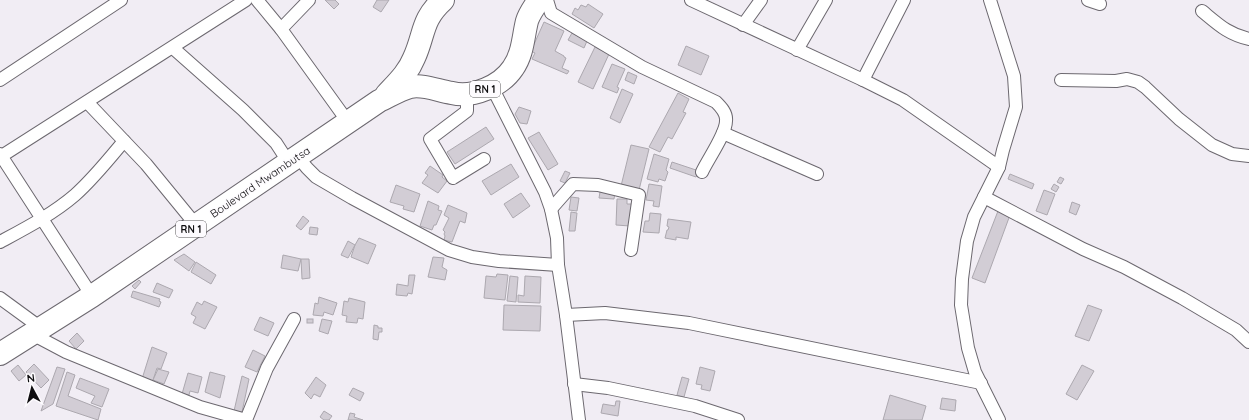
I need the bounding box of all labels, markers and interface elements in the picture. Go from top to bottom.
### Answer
road number: RN 1 [470,81,500,97]
street label: Boulevard Mwambutsa [207,143,313,221]
road number: RN 1 [176,221,206,237]
north arrow [12,368,52,408]
text: N [26,371,36,386]

